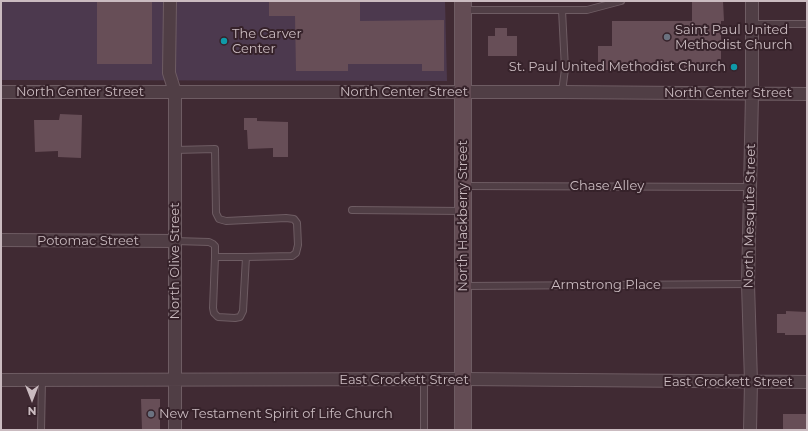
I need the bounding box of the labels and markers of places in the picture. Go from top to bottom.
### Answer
place label: Saint Paul United Methodist Church [675,22,793,53]
place label: The Carver Center [232,26,302,57]
marker: Saint Paul United Methodist Church [662,32,672,42]
marker: The Carver Center [219,36,229,46]
place label: St. Paul United Methodist Church [509,59,726,75]
marker: St. Paul United Methodist Church [729,62,739,72]
place label: New Testament Spirit of Life Church [159,406,393,422]
marker: New Testament Spirit of Life Church [146,409,156,419]

